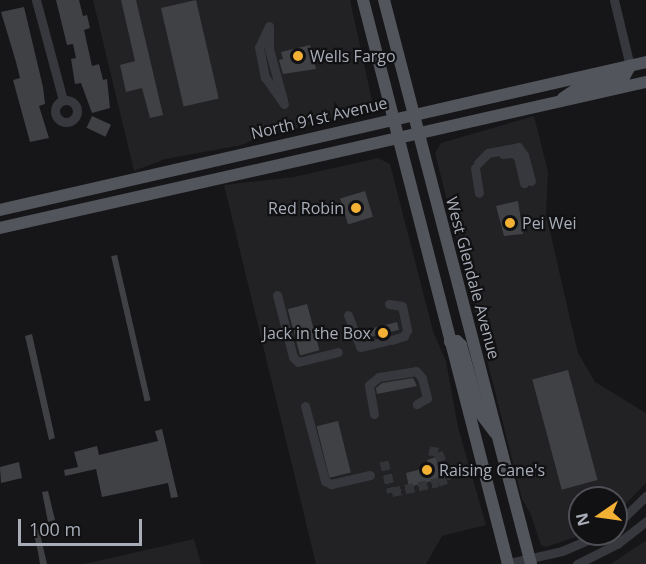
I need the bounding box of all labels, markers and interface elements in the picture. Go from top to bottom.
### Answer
place label: Wells Fargo [310,46,396,66]
marker: Wells Fargo [291,49,305,63]
street label: North 91st Avenue [249,93,389,143]
street label: West Glendale Avenue [442,195,504,361]
place label: Red Robin [268,198,344,218]
marker: Red Robin [349,201,363,215]
place label: Pei Wei [522,213,577,233]
marker: Pei Wei [503,216,517,230]
place label: Jack in the Box [263,323,371,343]
marker: Jack in the Box [376,326,390,340]
place label: Raising Cane's [439,460,545,480]
marker: Raising Cane's [420,463,434,477]
north arrow [568,486,628,546]
scale bar [21,507,146,545]
text: N [570,511,595,528]
text: 100 m [29,517,81,541]

